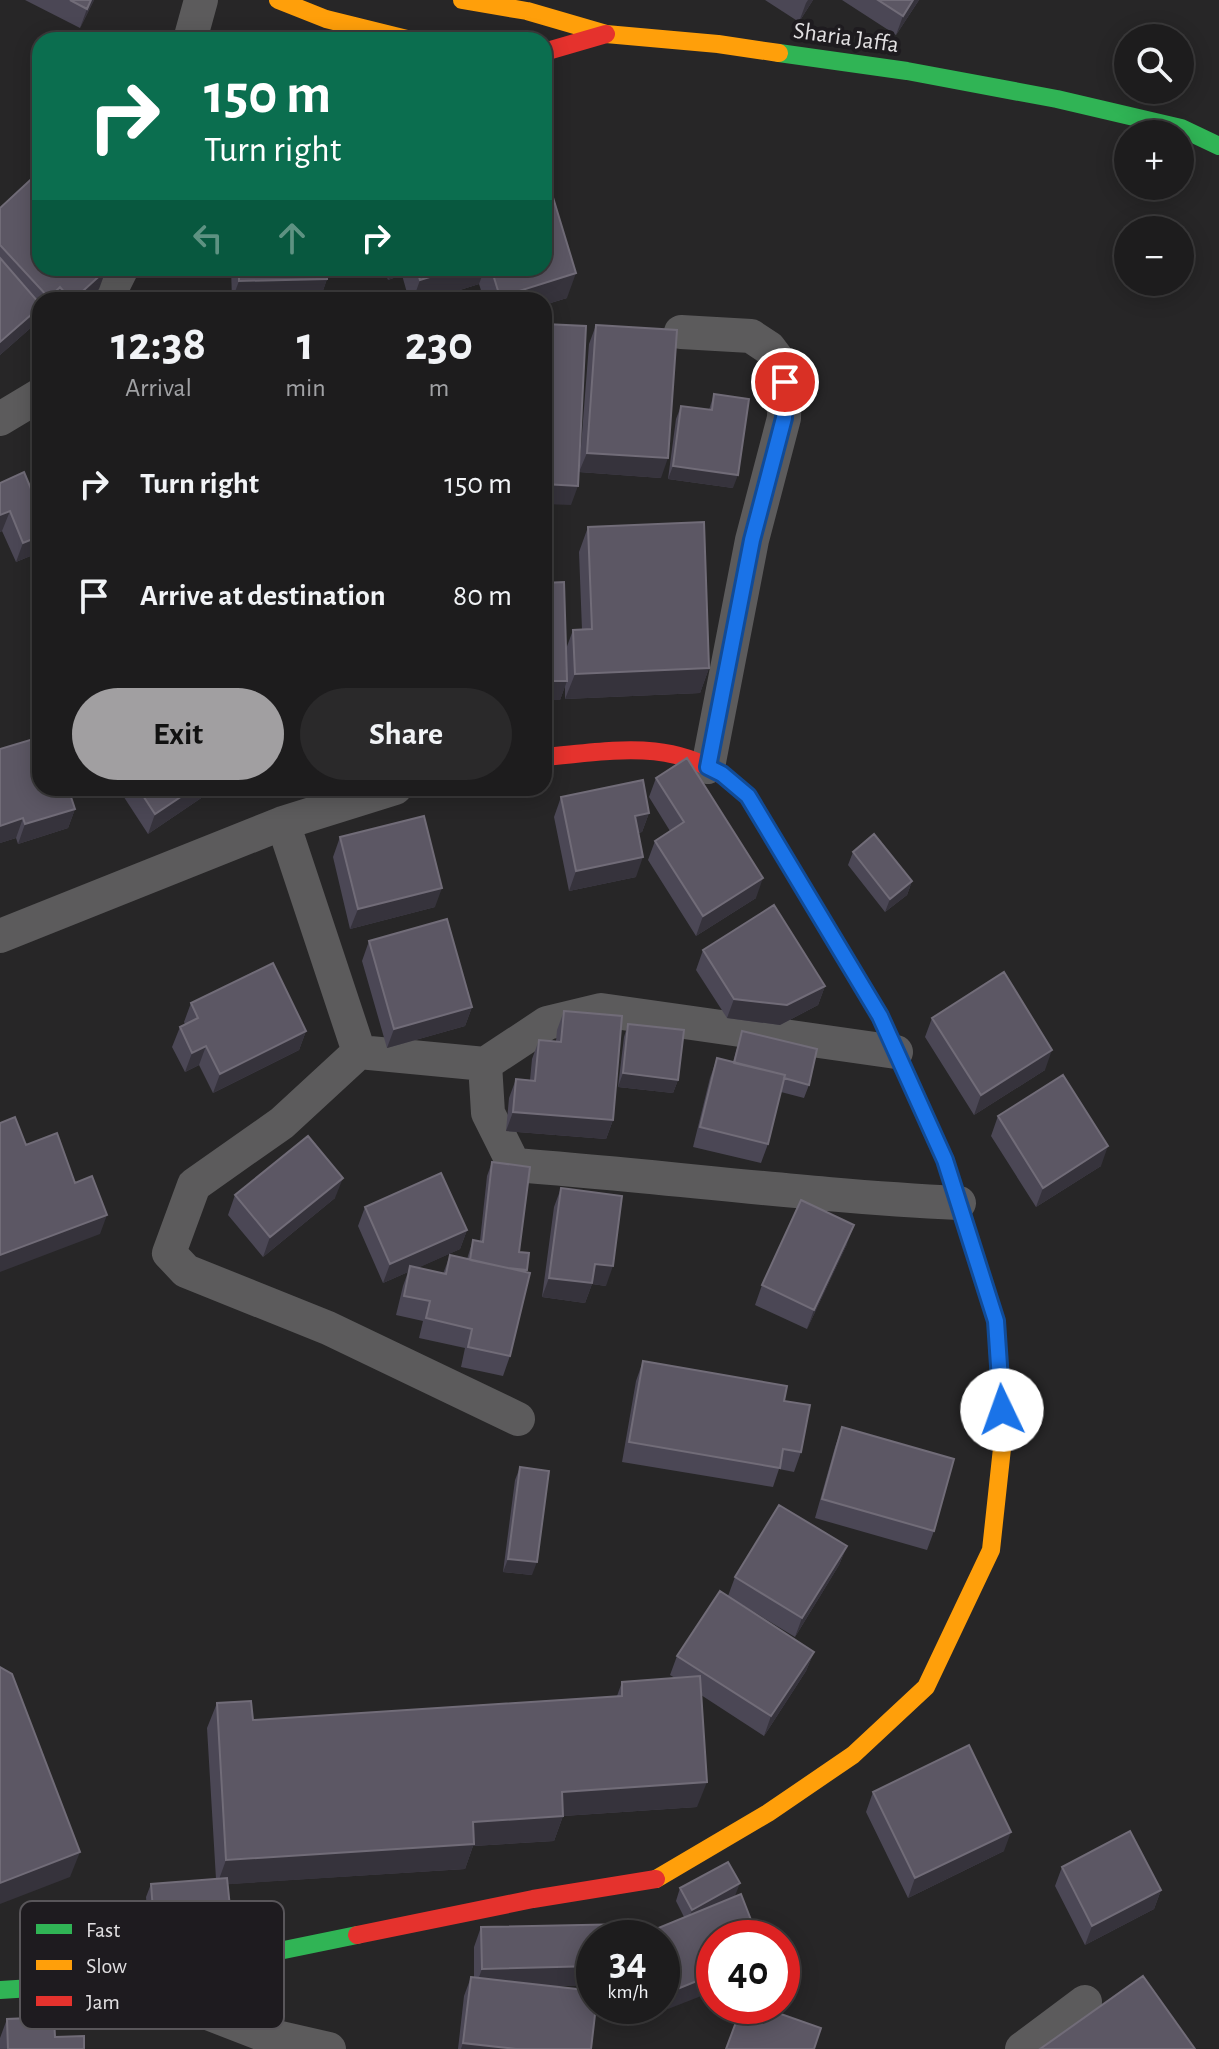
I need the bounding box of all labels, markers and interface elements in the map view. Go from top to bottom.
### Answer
street label: Sharia Jaffa [792,19,900,57]
map controls [1114,24,1194,296]
button: search [1114,24,1194,104]
icon: right [72,64,176,168]
text: 150 m [204,67,331,123]
button: + [1114,120,1194,200]
text: Turn right [204,132,341,168]
icon: left [186,216,230,260]
icon: ahead [270,216,314,260]
icon: right [354,216,398,260]
button: − [1114,216,1194,296]
text: 12:38 [111,321,206,369]
text: 1 [297,321,314,369]
text: 230 [405,321,473,369]
pin [751,348,819,416]
icon: arrive [763,360,807,404]
text: Arrival [125,375,192,401]
text: min [285,375,326,401]
text: m [428,375,449,401]
icon: right [72,462,116,506]
text: Turn right [140,469,259,499]
text: 150 m [444,469,512,499]
icon: arrive [72,574,116,618]
text: Arrive at destination [140,581,386,611]
text: 80 m [453,581,512,611]
button: Exit [72,688,284,780]
button: Share [300,688,512,780]
position arrow [960,1368,1044,1452]
legend [20,1901,284,2029]
text: Fast [86,1919,120,1941]
speed limit sign: 40 [696,1920,800,2024]
text: 34 [609,1942,647,1982]
text: Slow [86,1955,127,1977]
text: km/h [607,1982,649,2002]
text: Jam [86,1991,120,2013]

